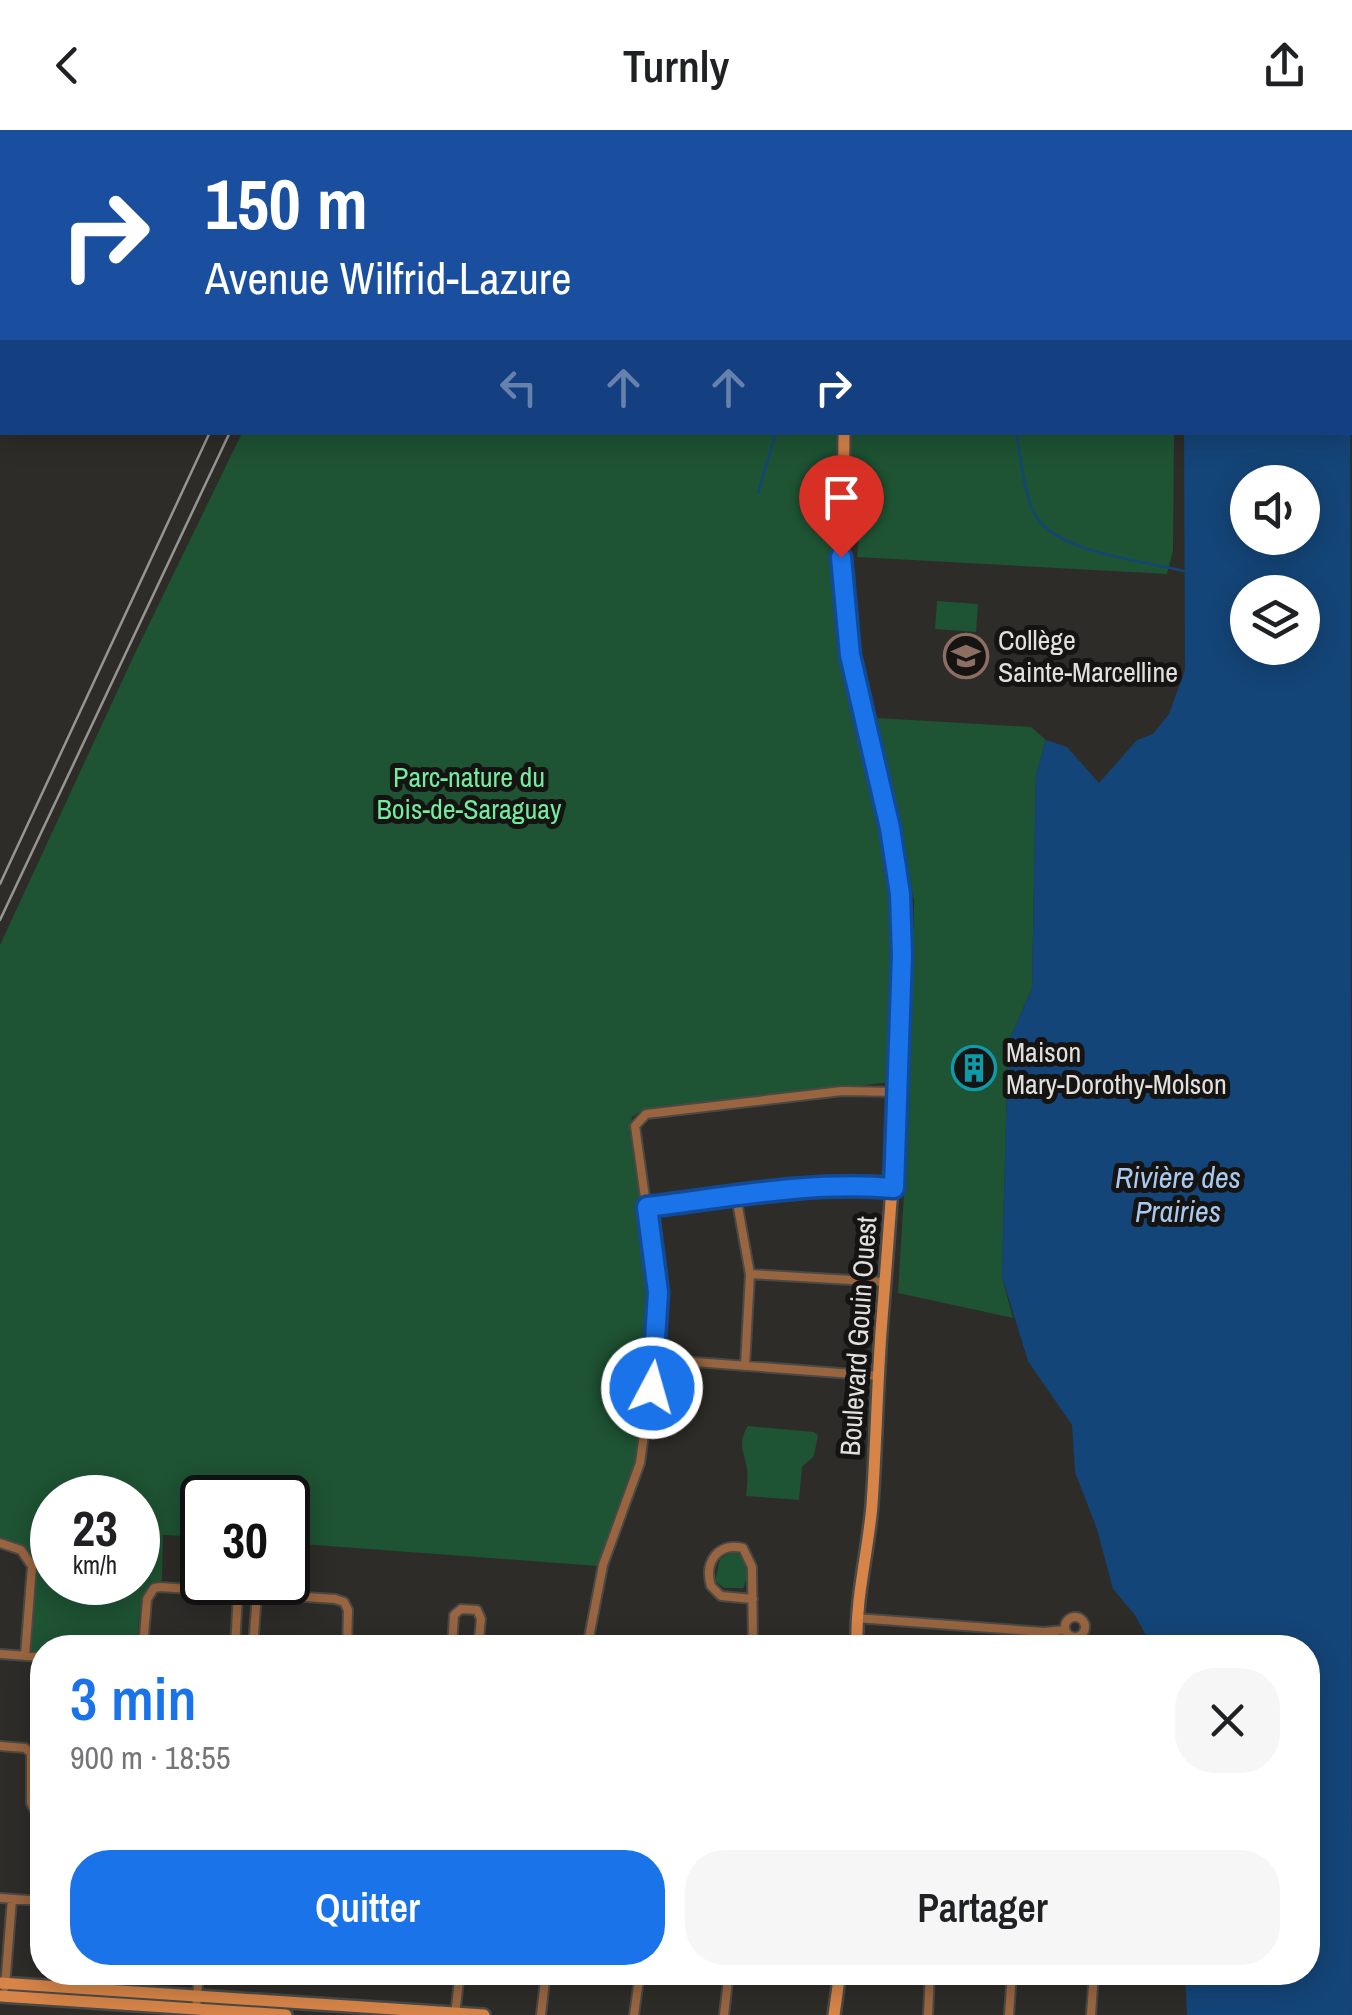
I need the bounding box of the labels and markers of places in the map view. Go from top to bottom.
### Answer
pin [799,455,884,558]
place label: Collège Sainte-Marcelline [998,621,1178,691]
school or university icon: Collège Sainte-Marcelline [943,633,989,679]
place label: Maison Mary-Dorothy-Molson [1006,1033,1227,1103]
building icon: Maison Mary-Dorothy-Molson [951,1045,997,1091]

